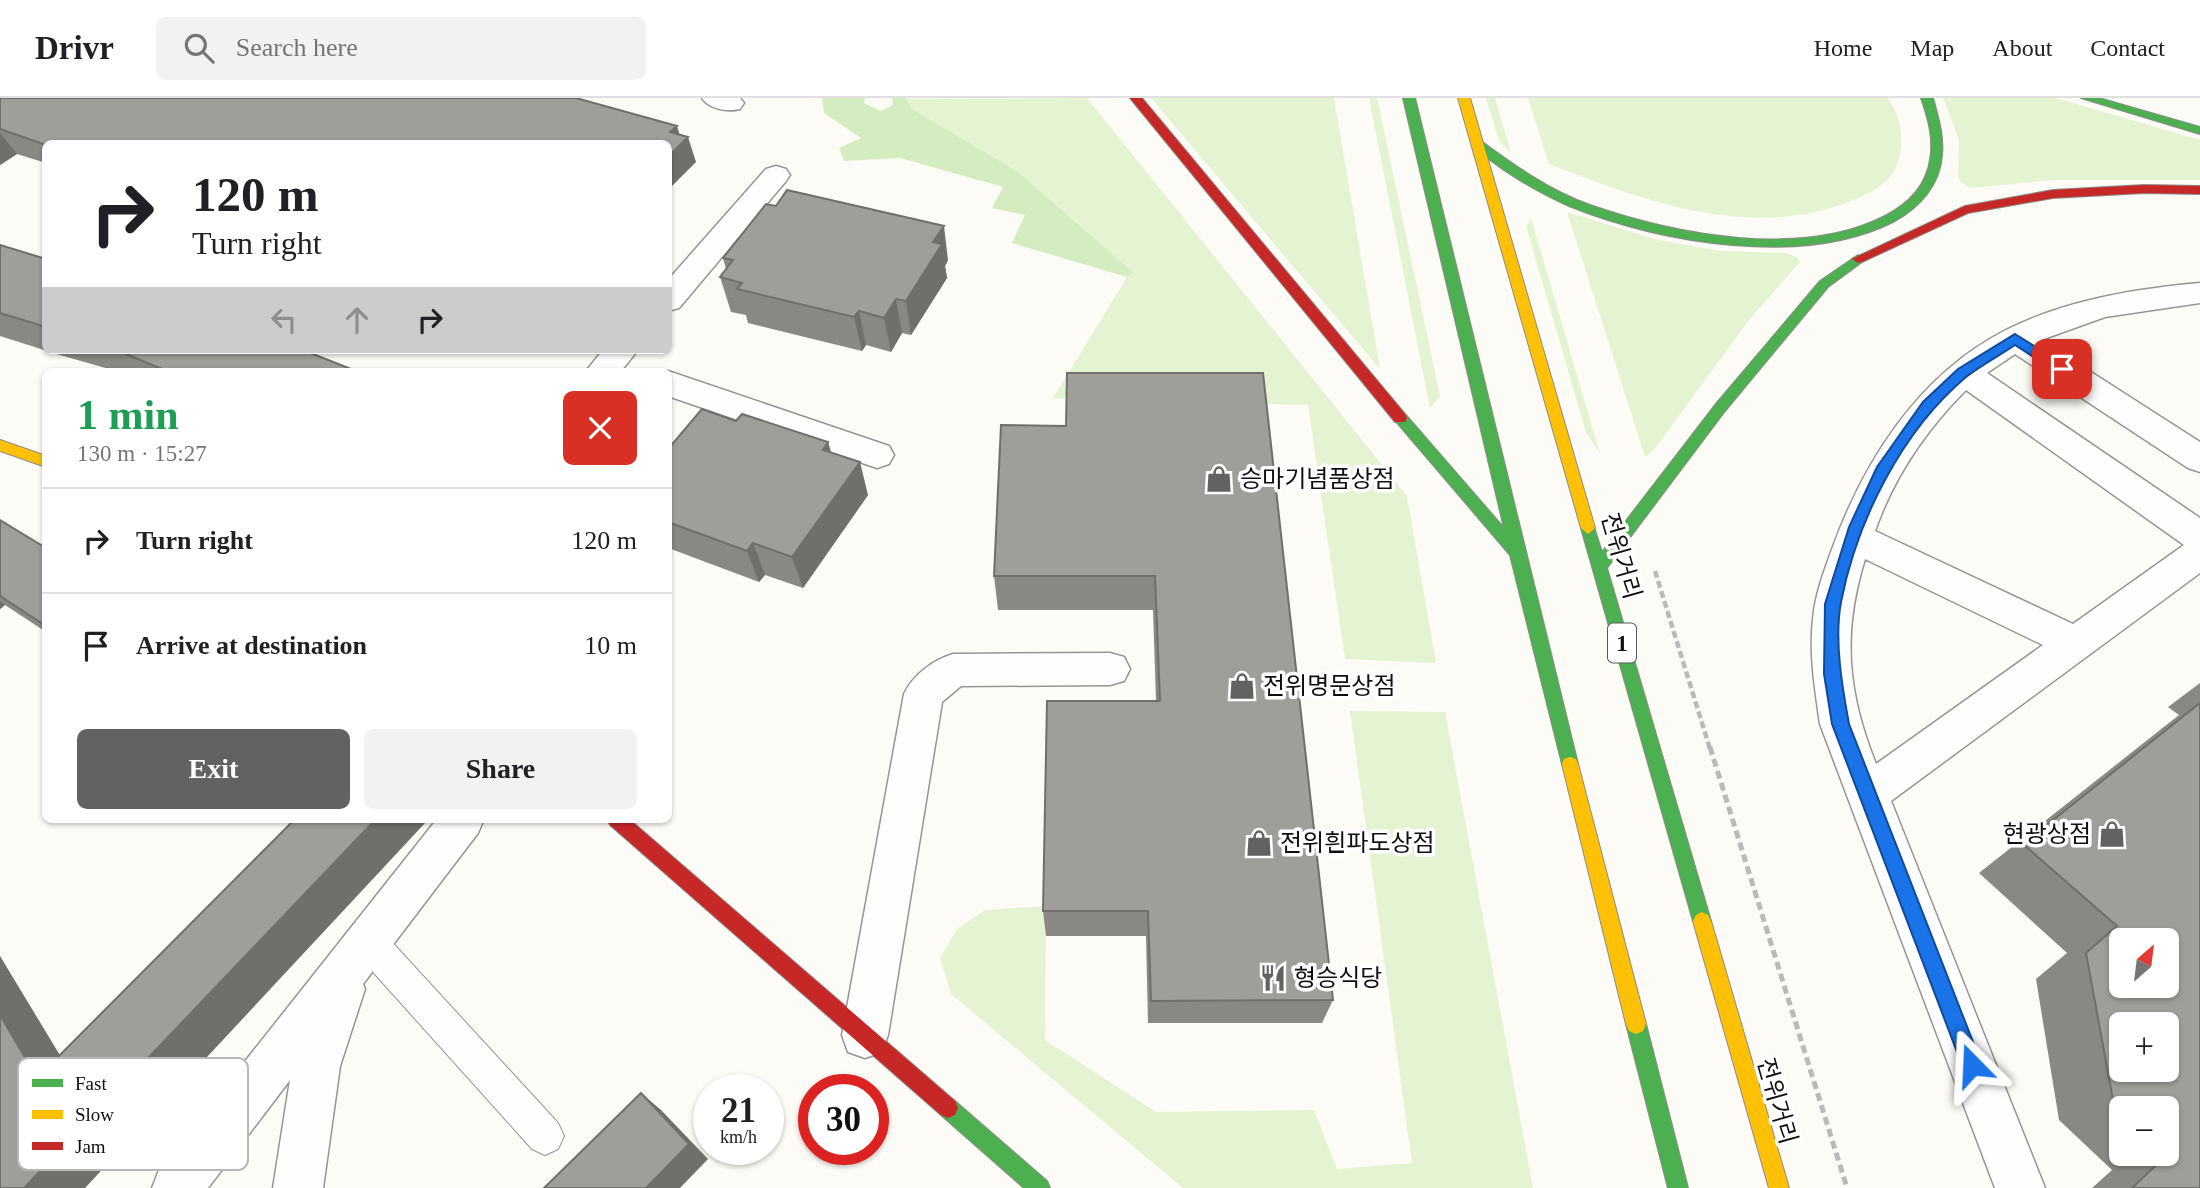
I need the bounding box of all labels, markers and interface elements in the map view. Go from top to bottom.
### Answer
search box [156,17,646,80]
icon: search [180,29,218,67]
text: Drivr [35,30,114,66]
text: Search here [236,33,358,62]
text: Home [1814,35,1872,61]
text: Map [1910,35,1954,61]
text: About [1992,35,2052,61]
text: Contact [2090,35,2165,61]
text: 120 m [192,167,319,222]
icon: right [77,168,168,259]
text: Turn right [192,225,322,261]
icon: left [265,301,303,339]
icon: ahead [338,301,376,339]
icon: right [411,301,449,339]
pin [2032,339,2092,399]
icon: arrive [2043,350,2081,388]
button: close [563,391,637,465]
text: 1 min [77,392,179,438]
text: 130 m · 15:27 [77,441,207,466]
shop icon: 승마기념품상점 [1204,464,1234,494]
place label: 승마기념품상점 [1240,466,1395,492]
street label: 전위거리 [1596,510,1646,602]
icon: right [77,522,115,560]
text: Turn right [136,526,253,555]
text: 120 m [571,526,637,555]
road number: 1 [1608,624,1636,663]
icon: arrive [77,627,115,665]
text: Arrive at destination [136,631,367,660]
text: 10 m [584,631,637,660]
shop icon: 전위명문상점 [1227,671,1257,701]
place label: 전위명문상점 [1263,673,1395,699]
button: Exit [77,729,350,809]
button: Share [364,729,637,809]
shop icon: 현광상점 [2097,819,2127,849]
place label: 현광상점 [2003,821,2091,847]
shop icon: 전위흰파도상점 [1244,828,1274,858]
place label: 전위흰파도상점 [1280,830,1435,856]
north arrow [2109,928,2179,998]
map controls [2109,928,2179,1166]
restaurant icon: 형승식당 [1258,963,1288,993]
place label: 형승식당 [1294,965,1382,991]
button: + [2109,1012,2179,1082]
position arrow [1935,1028,2009,1102]
street label: 전위거리 [1752,1055,1802,1147]
legend [18,1058,248,1170]
text: Fast [75,1073,107,1094]
speed limit sign: 30 [798,1074,889,1165]
text: 21 [721,1091,756,1130]
button: − [2109,1096,2179,1166]
text: Slow [75,1104,114,1125]
text: km/h [720,1127,757,1147]
text: Jam [75,1136,106,1157]

